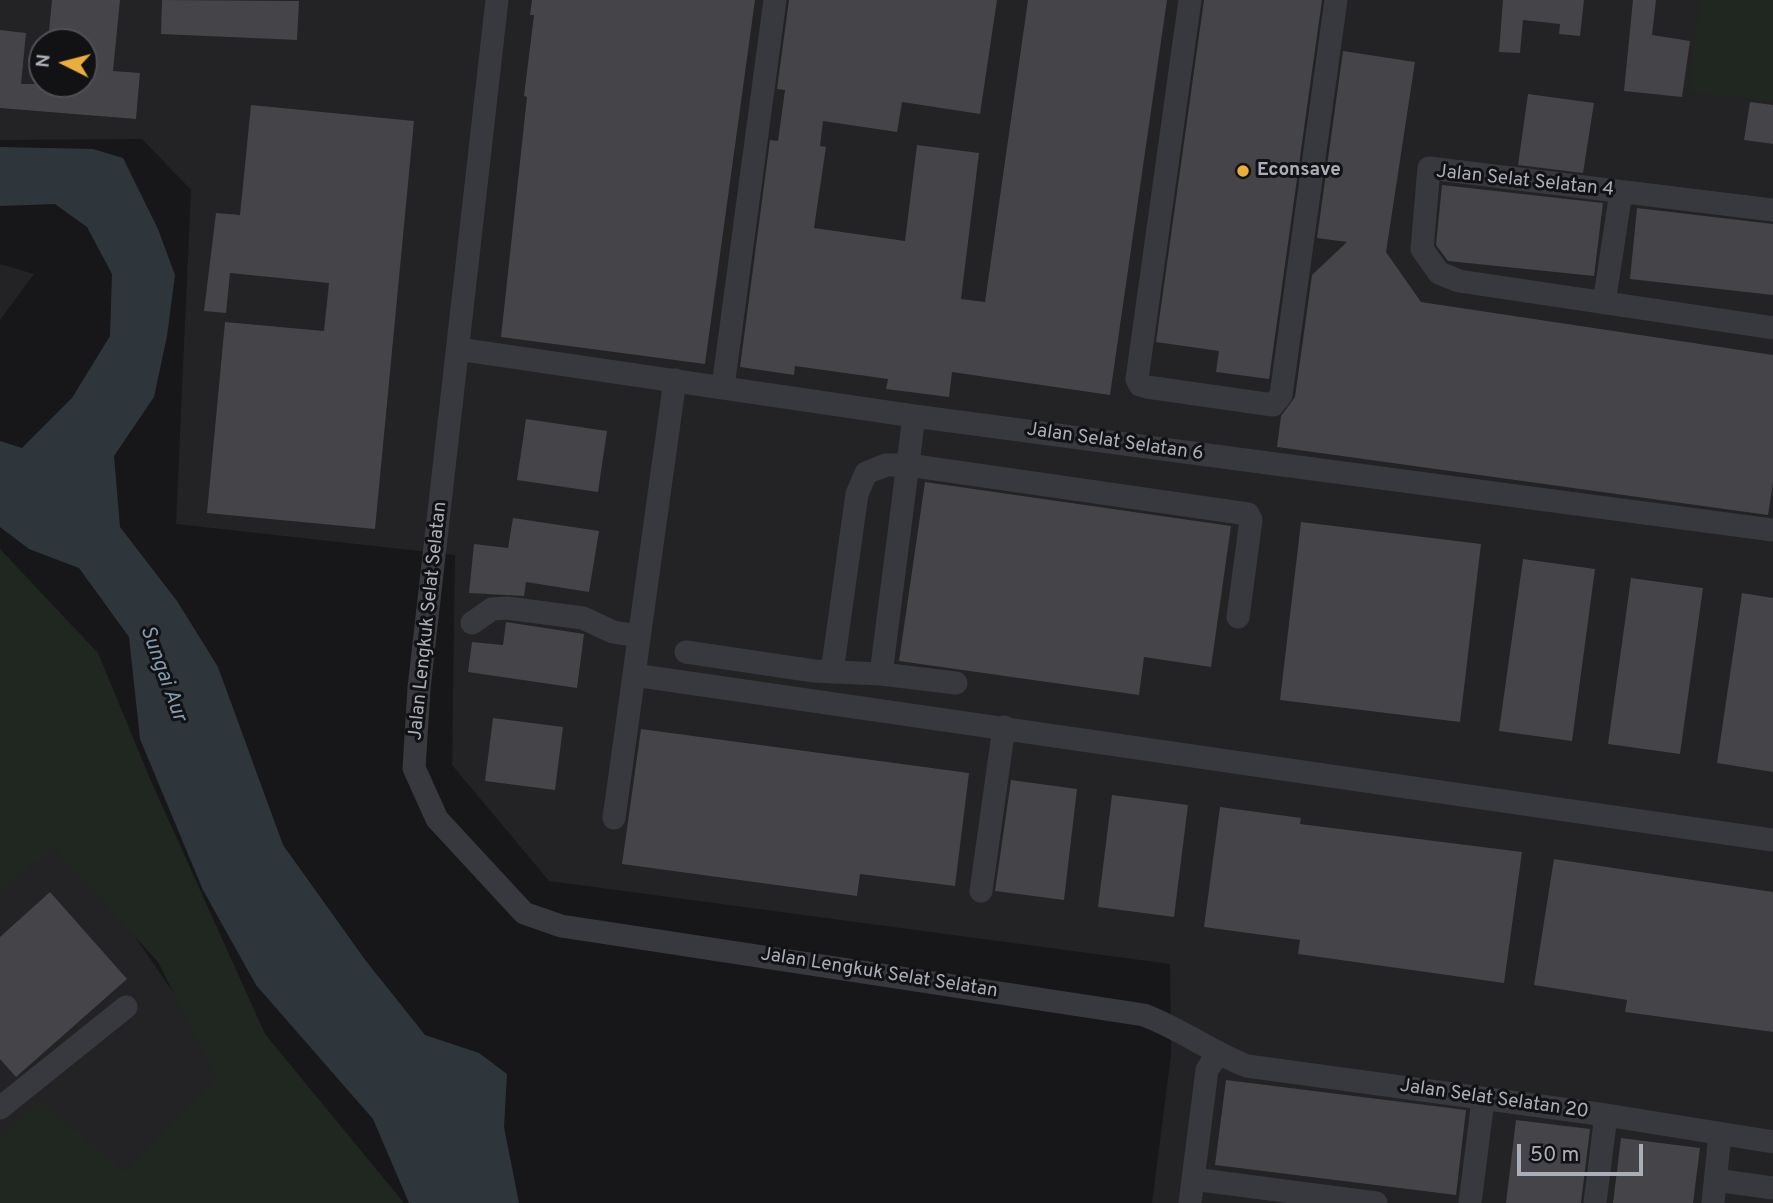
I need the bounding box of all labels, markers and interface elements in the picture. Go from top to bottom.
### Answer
north arrow [28,28,98,98]
text: N [31,53,57,69]
place label: Econsave [1257,160,1341,182]
street label: Jalan Selat Selatan 4 [1435,161,1615,203]
marker: Econsave [1235,163,1251,179]
street label: Jalan Selat Selatan 6 [1025,419,1205,467]
street label: Jalan Lengkuk Selat Selatan [405,500,453,742]
water label: Sungai Aur [133,623,191,725]
street label: Jalan Lengkuk Selat Selatan [759,944,999,1004]
street label: Jalan Selat Selatan 20 [1398,1075,1590,1125]
scale bar [1521,1130,1647,1174]
text: 50 m [1530,1142,1579,1169]

